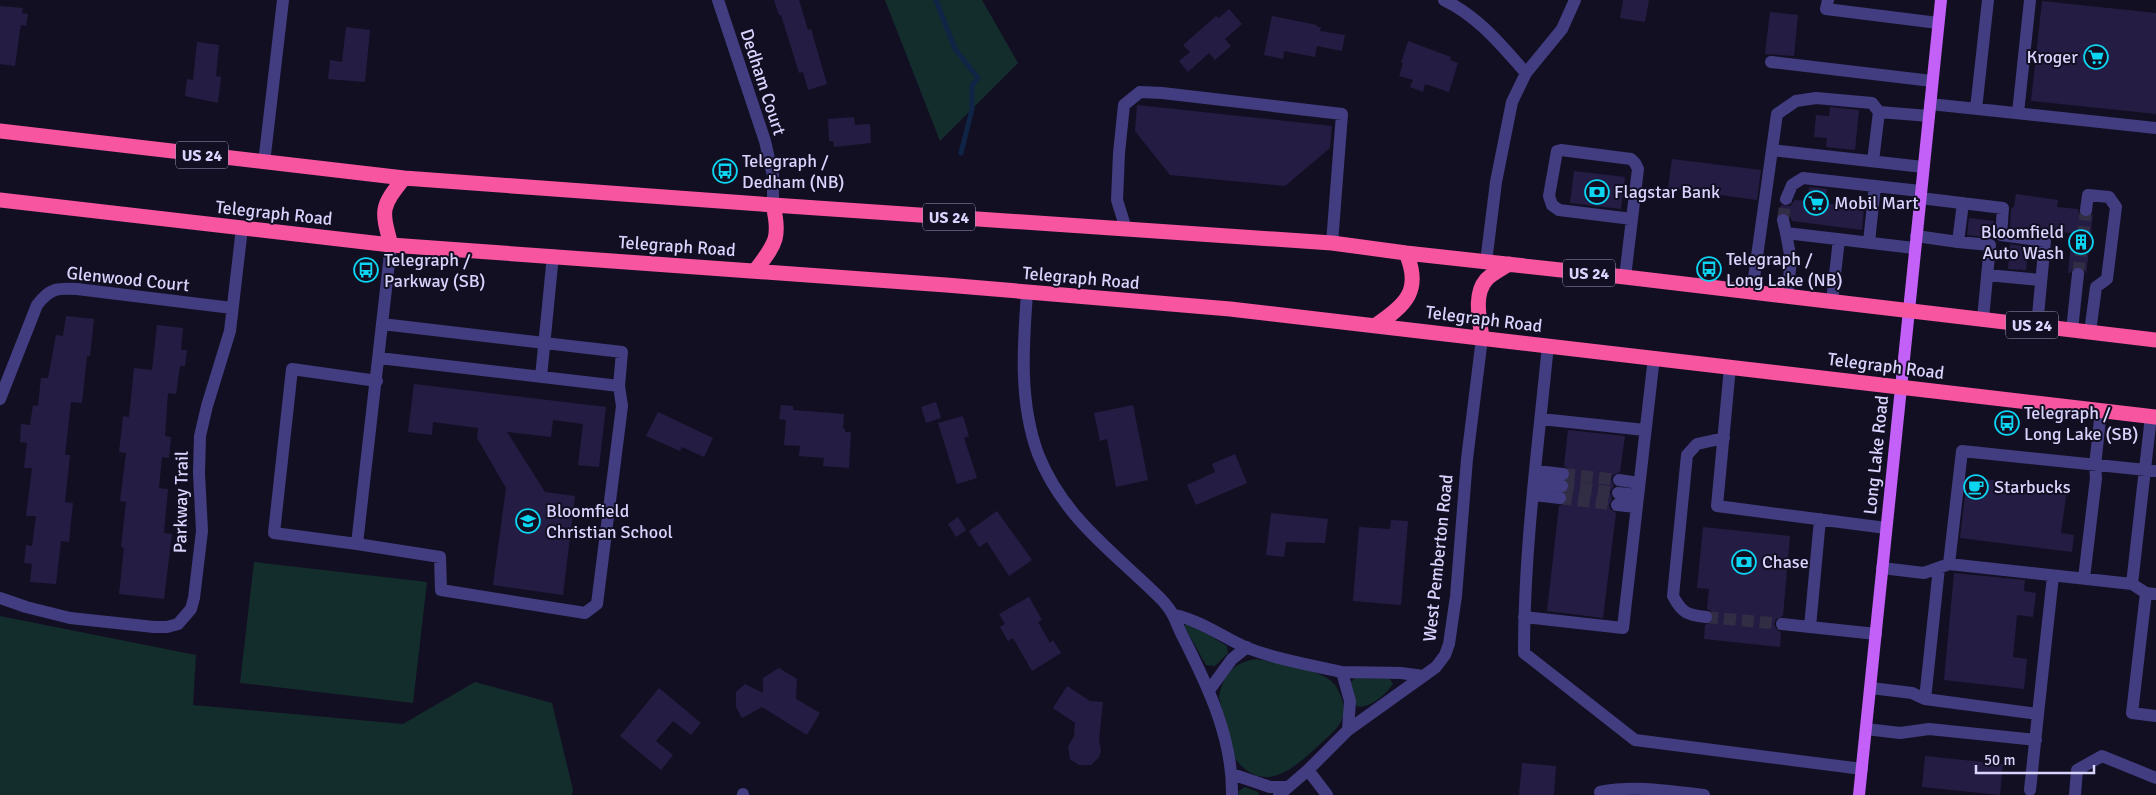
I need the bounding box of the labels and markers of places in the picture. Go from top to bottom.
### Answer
supermarket icon: Kroger [2083,44,2109,70]
place label: Kroger [2026,46,2078,68]
place label: Telegraph / Dedham (NB) [742,150,845,193]
bus stop icon: Telegraph / Dedham (NB) [712,158,738,184]
bank icon: Flagstar Bank [1584,179,1610,205]
place label: Flagstar Bank [1614,181,1720,203]
supermarket icon: Mobil Mart [1803,190,1829,216]
place label: Mobil Mart [1834,192,1918,214]
place label: Bloomfield Auto Wash [1981,221,2064,264]
building icon: Bloomfield Auto Wash [2068,229,2094,255]
place label: Telegraph / Long Lake (NB) [1726,248,1843,291]
place label: Telegraph / Parkway (SB) [384,249,486,292]
bus stop icon: Telegraph / Long Lake (NB) [1696,256,1722,282]
bus stop icon: Telegraph / Parkway (SB) [353,257,379,283]
place label: Telegraph / Long Lake (SB) [2024,402,2138,445]
bus stop icon: Telegraph / Long Lake (SB) [1994,410,2020,436]
cafe icon: Starbucks [1963,474,1989,500]
place label: Starbucks [1994,476,2071,498]
place label: Bloomfield Christian School [546,500,673,543]
school or university icon: Bloomfield Christian School [515,508,541,534]
bank icon: Chase [1731,549,1757,575]
place label: Chase [1762,551,1809,573]

